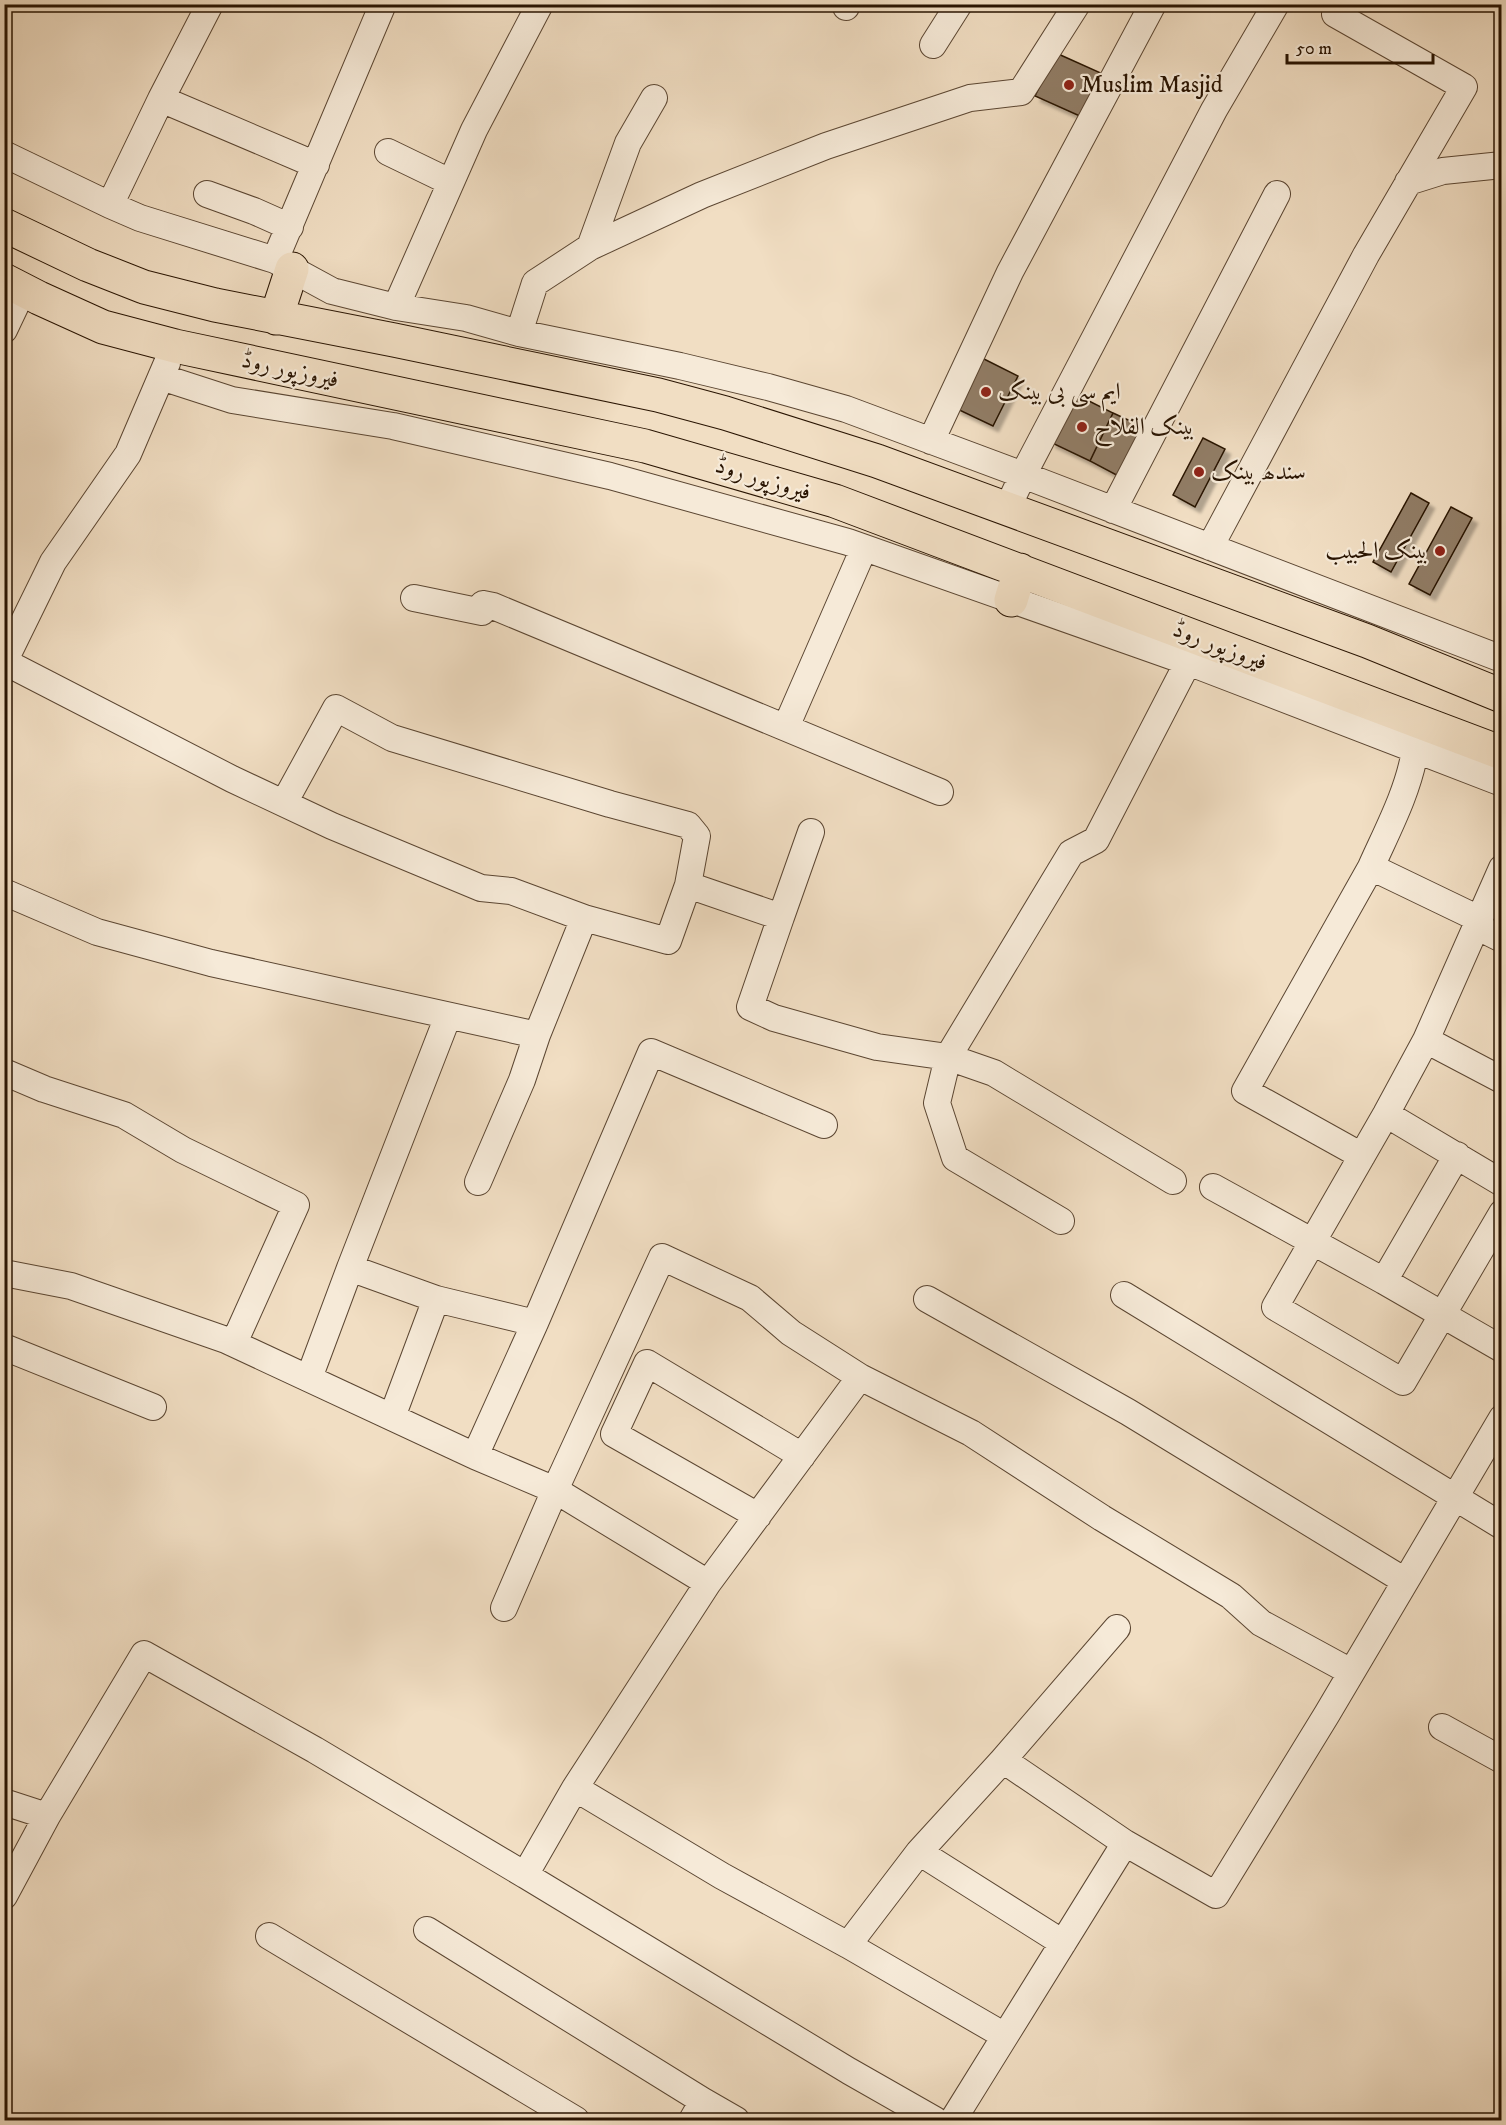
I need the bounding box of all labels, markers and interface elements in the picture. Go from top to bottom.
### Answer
scale bar [1287,27,1432,65]
text: 50 m [1296,38,1332,60]
place label: Muslim Masjid [1081,70,1223,100]
marker: Muslim Masjid [1062,78,1076,92]
street label: فیروزپور روڈ [238,345,342,396]
place label: ایم سی بی بینک [998,377,1121,412]
marker: ایم سی بی بینک [979,385,993,399]
place label: بینک الفلاح [1094,412,1195,447]
marker: بینک الفلاح [1075,420,1089,434]
street label: فیروزپور روڈ [711,450,815,509]
place label: سندھ بینک [1211,457,1306,487]
marker: سندھ بینک [1192,465,1206,479]
place label: بينک الحبيب [1325,536,1428,566]
marker: بينک الحبيب [1433,544,1447,558]
street label: فیروزپور روڈ [1168,614,1272,679]

